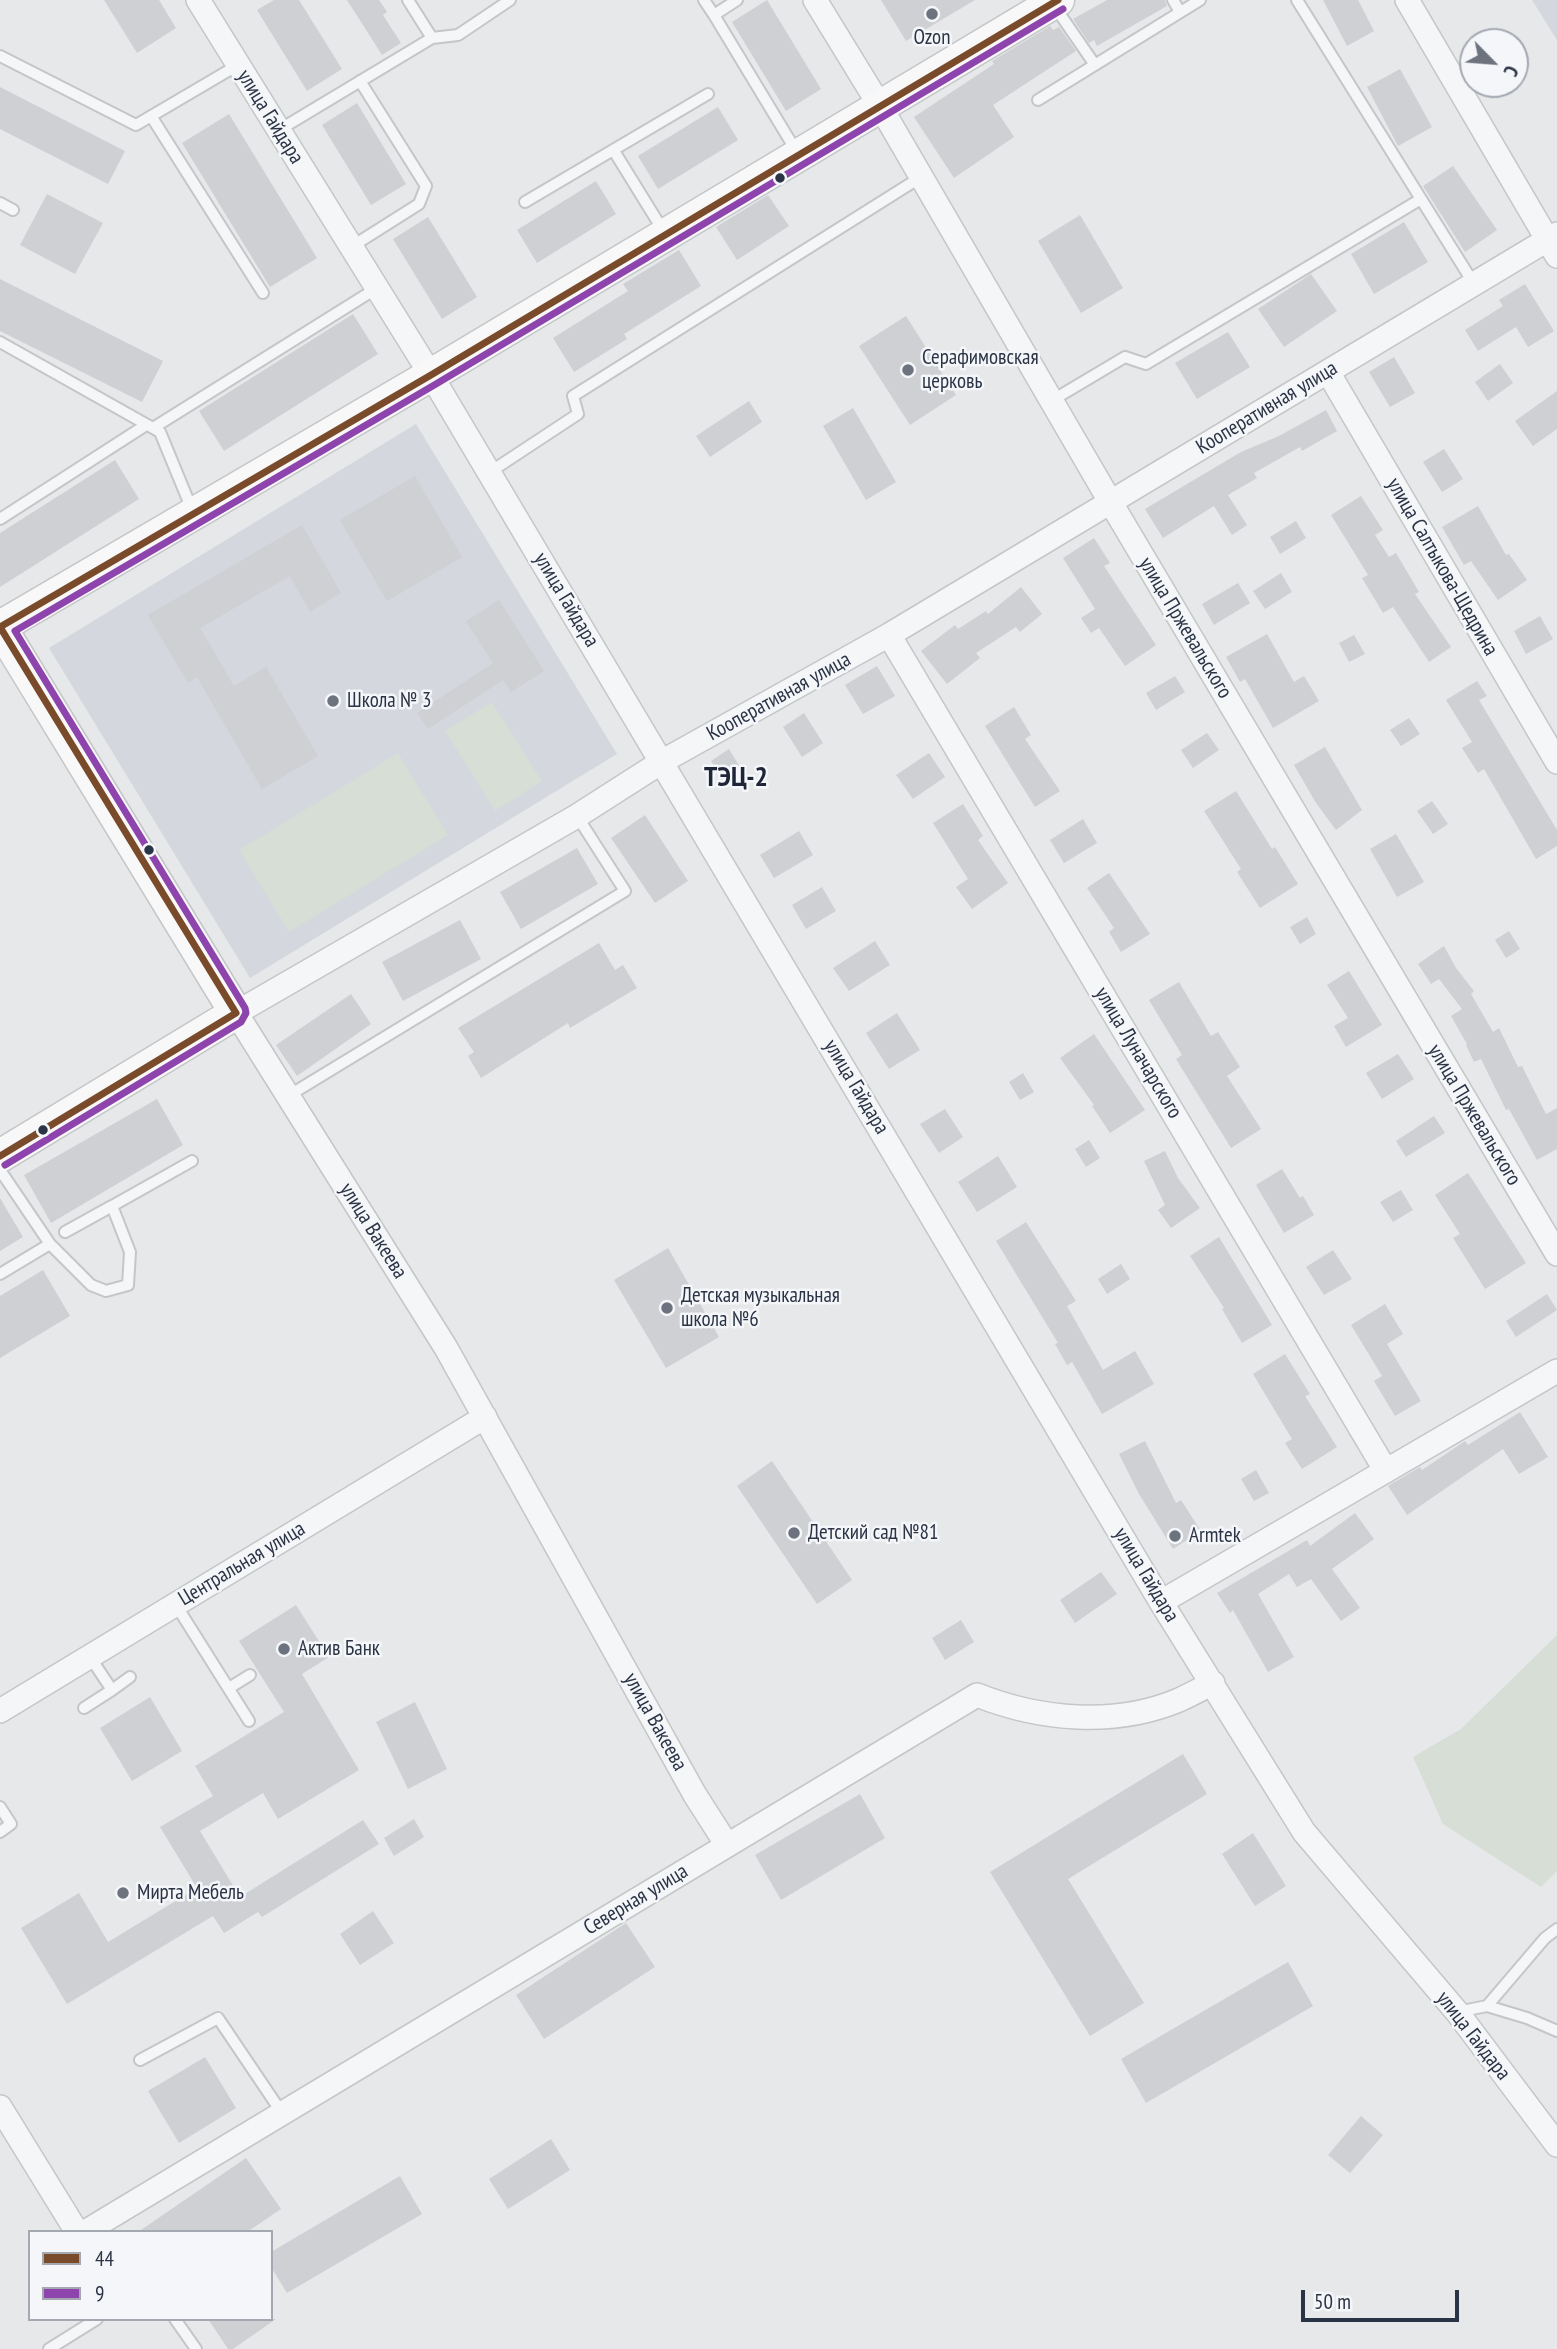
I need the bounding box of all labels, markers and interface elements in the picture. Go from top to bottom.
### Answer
marker: Ozon [924,6,940,22]
place label: Ozon [914,25,950,51]
north arrow [1459,28,1529,98]
text: С [1499,62,1524,80]
street label: улица Гайдара [231,65,309,169]
unlabelled marker [773,171,787,185]
place label: Серафимовская церковь [922,345,1039,395]
street label: Кооперативная улица [1192,356,1342,460]
marker: Серафимовская церковь [900,362,916,378]
street label: улица Салтыкова-Щедрина [1381,474,1503,660]
street label: улица Гайдара [528,548,604,652]
street label: улица Пржевальского [1133,553,1237,703]
street label: Кооперативная улица [703,647,855,747]
place label: Школа № 3 [347,688,431,714]
marker: Школа № 3 [325,693,341,709]
district label: ТЭЦ-2 [704,761,768,795]
unlabelled marker [142,843,156,857]
street label: улица Луначарского [1089,983,1187,1123]
street label: улица Гайдара [818,1035,894,1139]
street label: улица Пржевальского [1422,1040,1526,1190]
unlabelled marker [36,1123,50,1137]
street label: улица Вакеева [334,1179,412,1283]
place label: Детская музыкальная школа №6 [681,1283,840,1333]
marker: Детская музыкальная школа №6 [659,1300,675,1316]
street label: Центральная улица [174,1516,310,1612]
place label: Детский сад №81 [808,1520,938,1546]
street label: улица Гайдара [1108,1523,1184,1627]
place label: Armtek [1189,1523,1241,1549]
marker: Детский сад №81 [786,1525,802,1541]
marker: Armtek [1167,1528,1183,1544]
place label: Актив Банк [298,1636,380,1662]
marker: Актив Банк [276,1641,292,1657]
street label: улица Вакеева [618,1669,692,1775]
street label: Северная улица [579,1859,693,1941]
place label: Мирта Мебель [137,1880,244,1906]
marker: Мирта Мебель [115,1885,131,1901]
street label: улица Гайдара [1430,1987,1516,2085]
legend [28,2230,273,2321]
text: 44 [95,2245,114,2272]
scale bar [1305,2276,1462,2320]
text: 9 [95,2280,104,2307]
text: 50 m [1314,2288,1351,2315]

